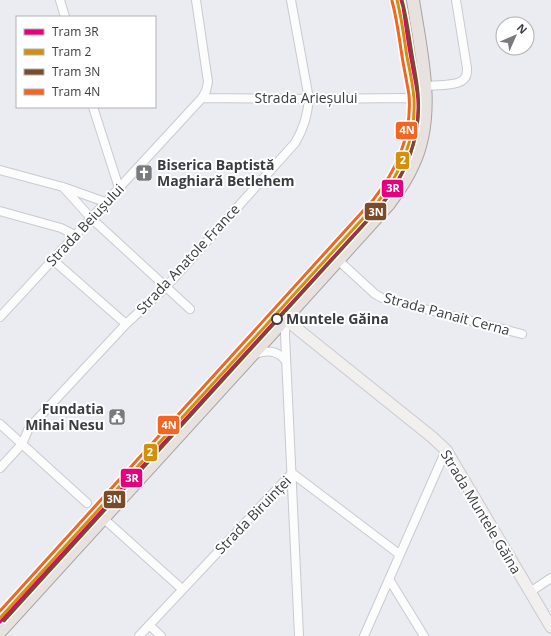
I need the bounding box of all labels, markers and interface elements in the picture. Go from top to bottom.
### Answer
legend [16,16,156,108]
north arrow [495,16,535,56]
text: N [514,20,531,37]
text: Tram 3R [52,23,99,40]
text: Tram 2 [52,43,91,60]
text: Tram 3N [52,63,100,80]
text: Tram 4N [52,83,100,100]
street label: Strada Arieșului [254,88,358,107]
line badge: 4N [395,121,418,140]
text: 4N [399,122,415,137]
line badge: 2 [395,151,410,170]
text: 2 [400,152,406,167]
place label: Biserica Baptistă Maghiară Betlehem [157,155,294,190]
church icon: Biserica Baptistă Maghiară Betlehem [134,163,154,183]
street label: Strada Beiușului [42,179,128,270]
line badge: 3R [381,179,404,198]
text: 3R [386,180,401,195]
street label: Strada Anatole France [132,200,244,318]
line badge: 3N [364,202,387,221]
text: 3N [368,204,384,219]
street label: Strada Panait Cerna [382,288,512,339]
place label: Muntele Găina [286,309,389,328]
marker: Muntele Găina [271,313,283,325]
place label: Fundatia Mihai Nesu [25,399,104,434]
public building icon: Fundatia Mihai Nesu [107,407,127,427]
line badge: 4N [157,415,180,435]
text: 4N [161,417,177,432]
line badge: 2 [143,443,158,462]
text: 2 [147,444,153,459]
street label: Strada Muntele Găina [437,446,526,577]
line badge: 3R [120,468,143,488]
text: 3R [125,470,140,485]
street label: Strada Biruinței [211,472,295,558]
line badge: 3N [103,490,126,509]
text: 3N [106,491,122,506]

